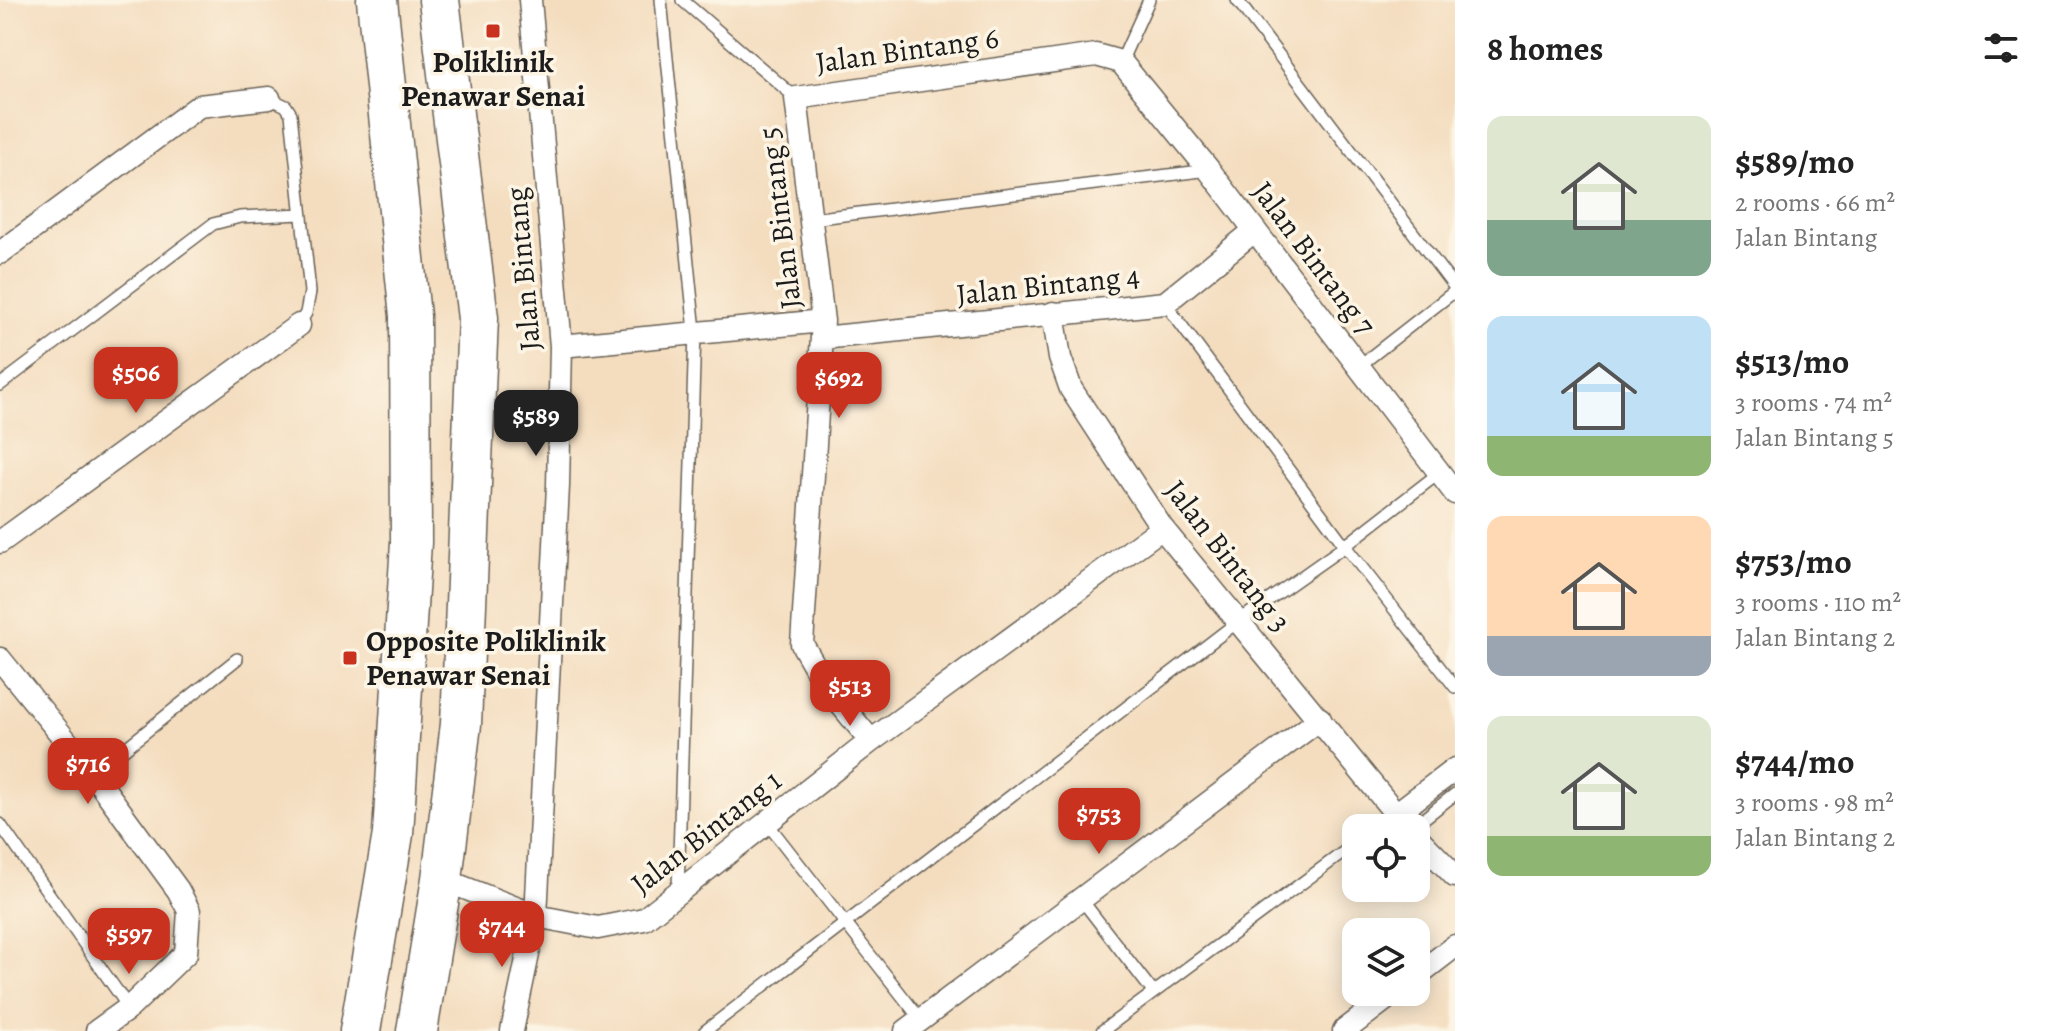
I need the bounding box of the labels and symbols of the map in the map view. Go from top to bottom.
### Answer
street label: Jalan Bintang 6 [813,17,1001,83]
marker: Poliklinik Penawar Senai [484,22,502,40]
place label: Poliklinik Penawar Senai [401,42,585,116]
street label: Jalan Bintang 5 [749,125,811,311]
street label: Jalan Bintang 7 [1243,173,1385,343]
street label: Jalan Bintang [496,185,550,353]
street label: Jalan Bintang 4 [954,255,1142,315]
pin: $506 [89,347,183,415]
pin: $692 [792,352,886,420]
pin: $589 [489,390,583,458]
street label: Jalan Bintang 3 [1156,472,1300,640]
place label: Opposite Poliklinik Penawar Senai [366,621,606,695]
marker: Opposite Poliklinik Penawar Senai [341,649,359,667]
pin: $513 [803,660,897,728]
pin: $716 [41,738,135,806]
street label: Jalan Bintang 1 [623,761,789,903]
pin: $753 [1052,788,1146,856]
pin: $744 [455,901,549,969]
pin: $597 [82,908,176,976]

